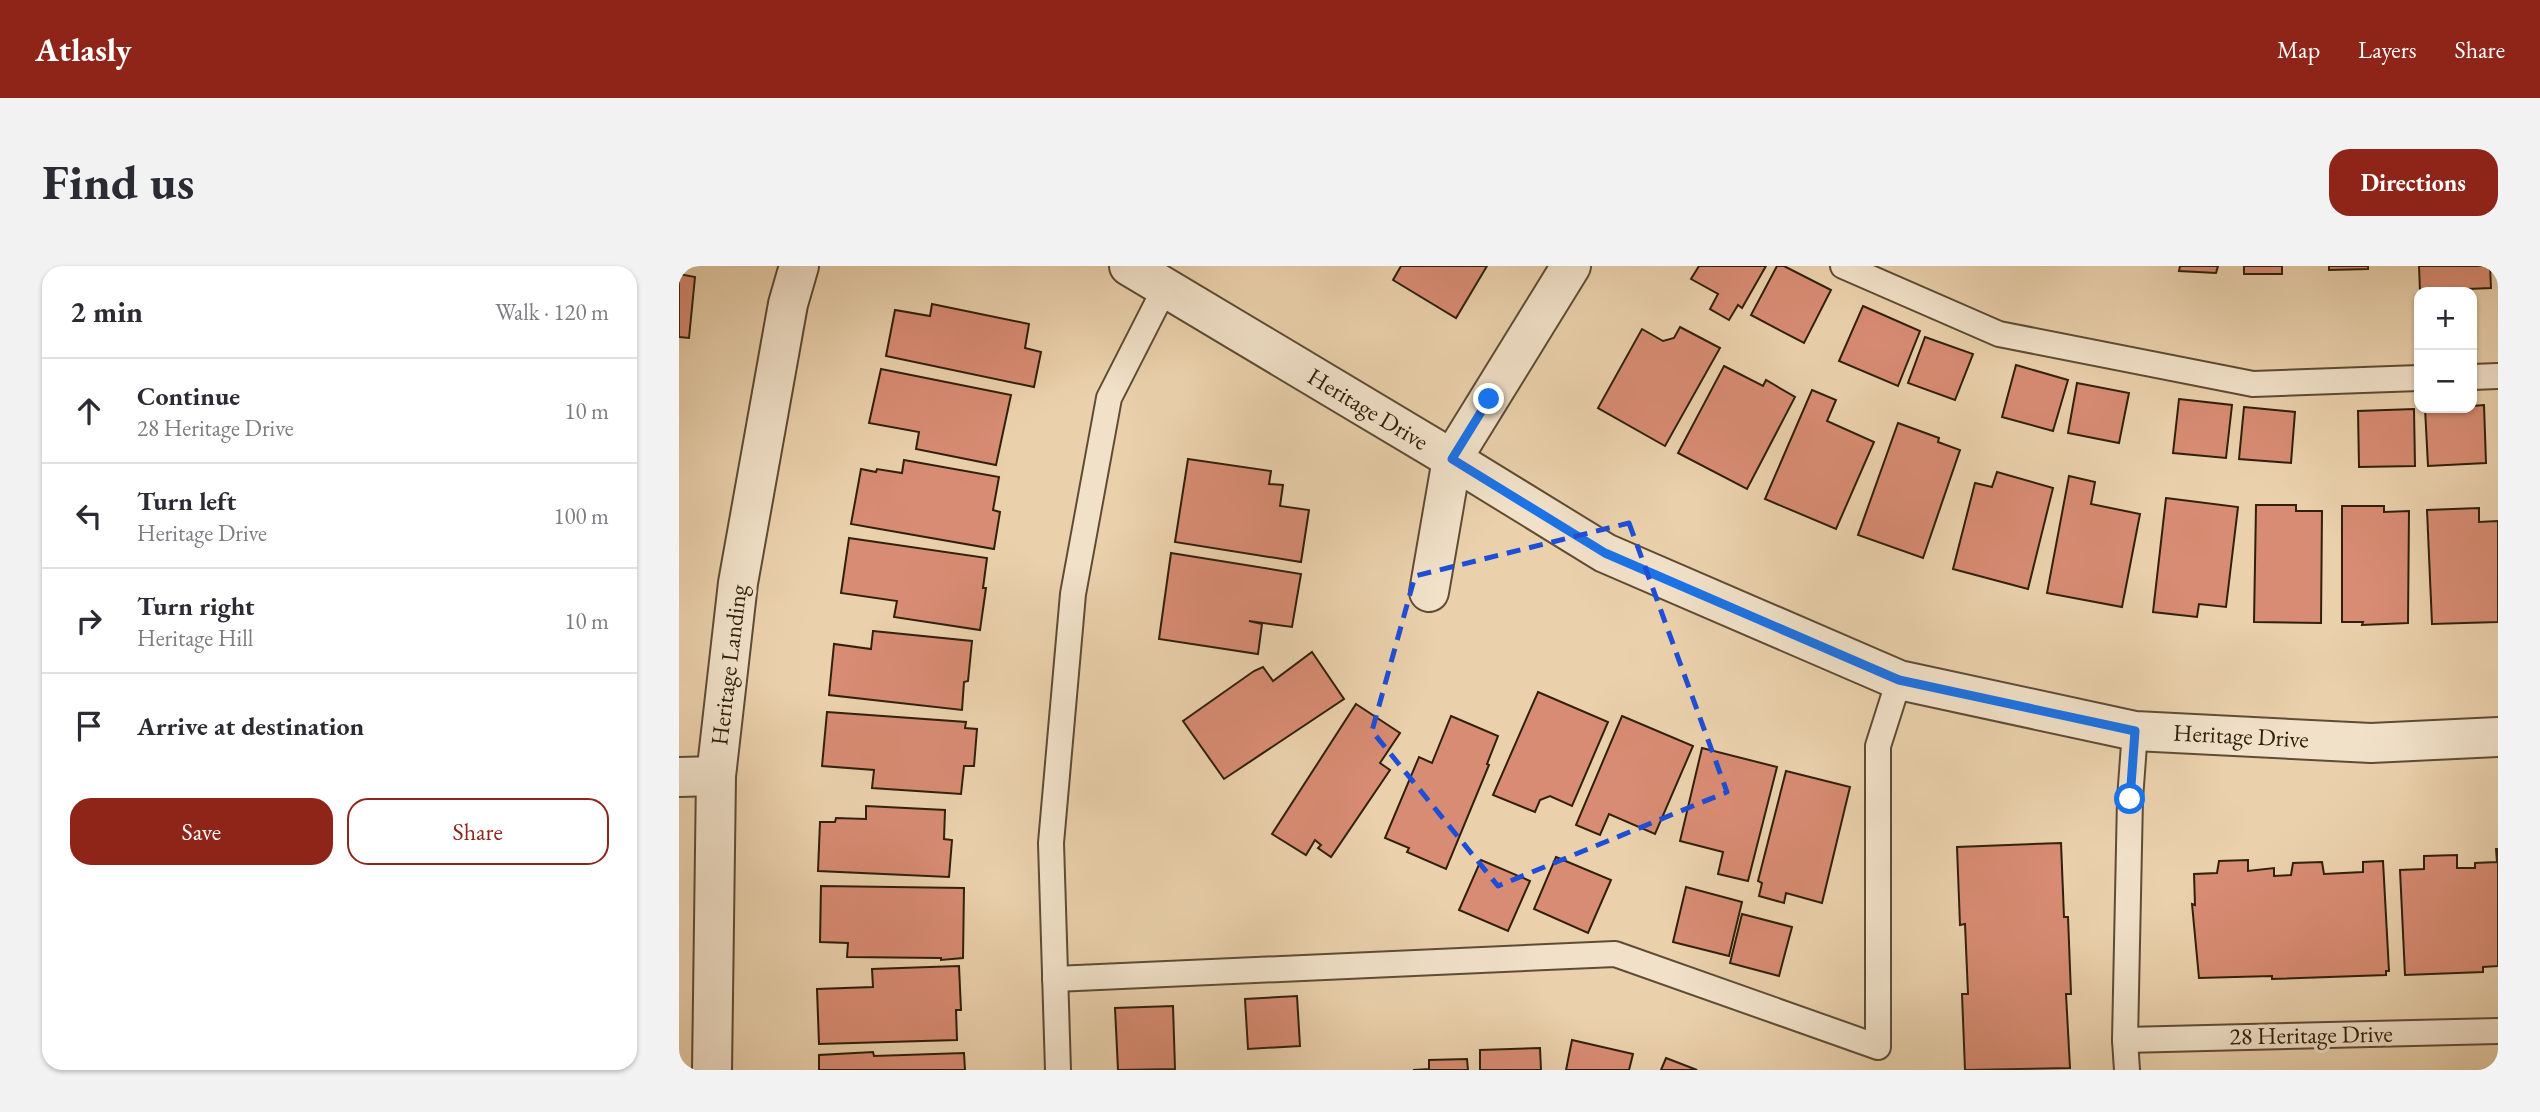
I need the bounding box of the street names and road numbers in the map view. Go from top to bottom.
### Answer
street label: Heritage Drive [1302,360,1434,457]
street label: Heritage Landing [703,582,754,747]
street label: Heritage Drive [2172,716,2310,755]
street label: 28 Heritage Drive [2229,1018,2393,1051]

